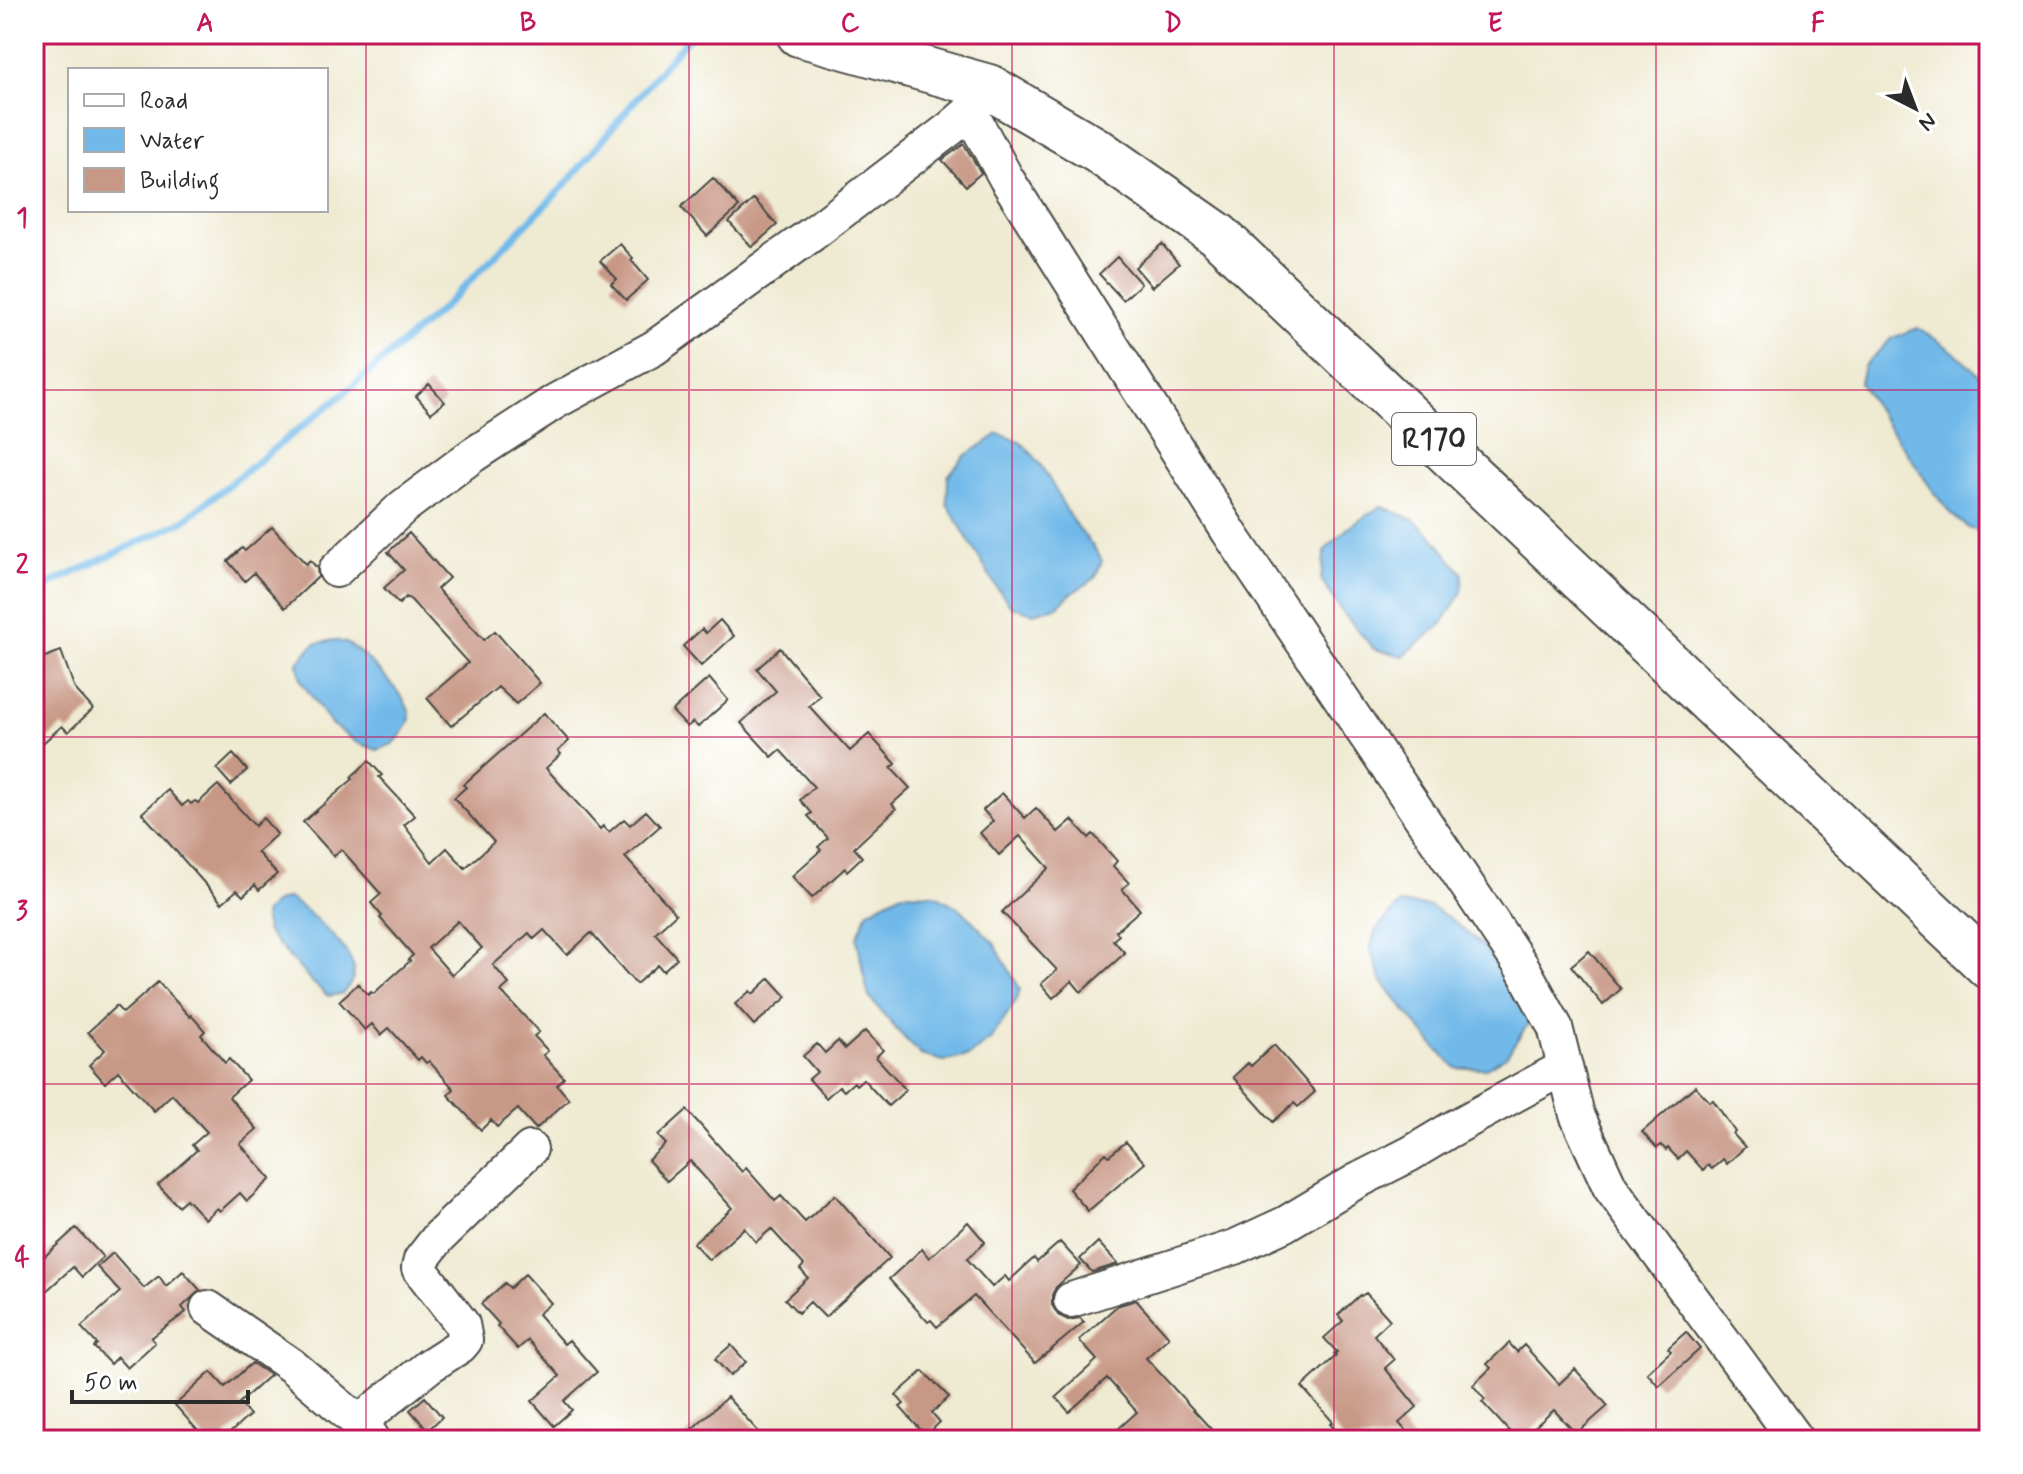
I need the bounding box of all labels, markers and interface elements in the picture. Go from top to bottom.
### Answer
text: A [196,7,214,41]
text: B [520,7,536,41]
text: C [841,7,860,41]
text: D [1164,7,1182,41]
text: E [1487,7,1503,41]
text: F [1811,7,1825,41]
legend [68,68,328,212]
north arrow [1875,68,1955,148]
text: Road [140,86,188,117]
text: N [1912,106,1942,137]
text: Water [140,126,205,157]
text: Building [140,166,220,200]
text: 1 [16,202,28,236]
road number: R170 [1392,413,1476,465]
text: 2 [16,549,29,583]
text: 3 [16,895,28,929]
text: 4 [14,1242,30,1276]
scale bar [72,1354,248,1404]
text: 50 m [84,1368,138,1399]

